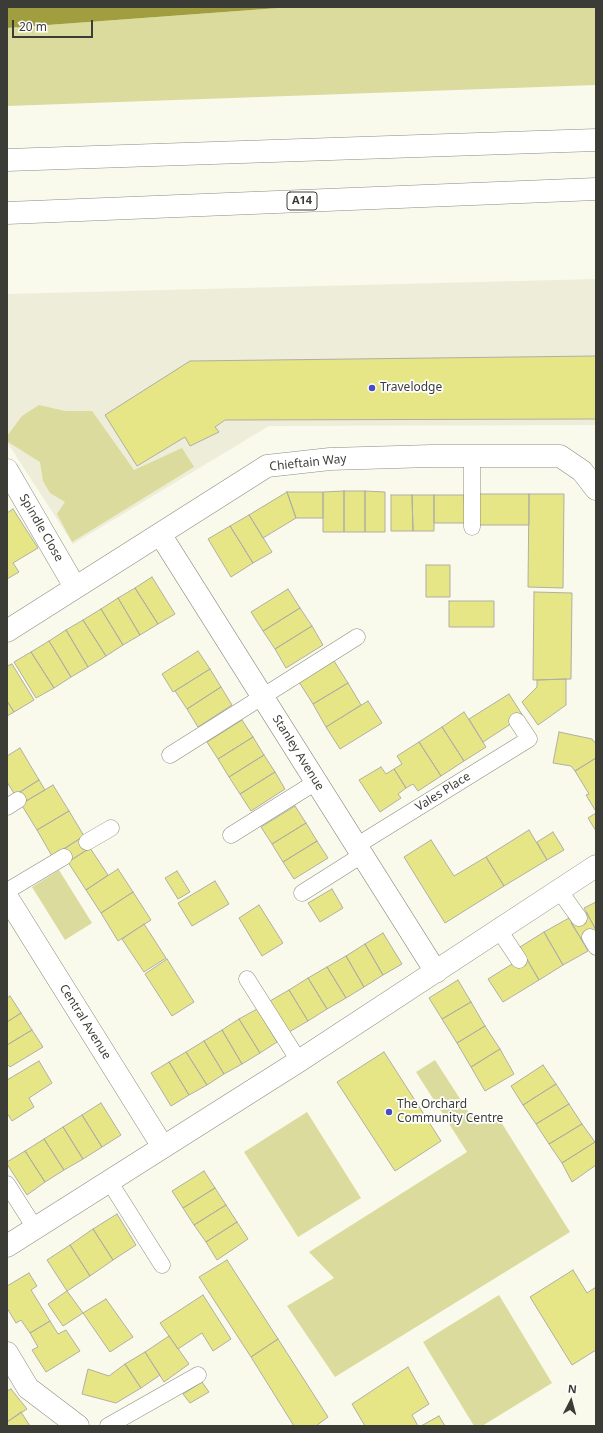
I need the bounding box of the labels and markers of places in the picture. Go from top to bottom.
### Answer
place label: Travelodge [380,381,442,395]
marker: Travelodge [367,383,377,393]
place label: The Orchard Community Centre [397,1098,503,1126]
marker: The Orchard Community Centre [384,1107,394,1117]

